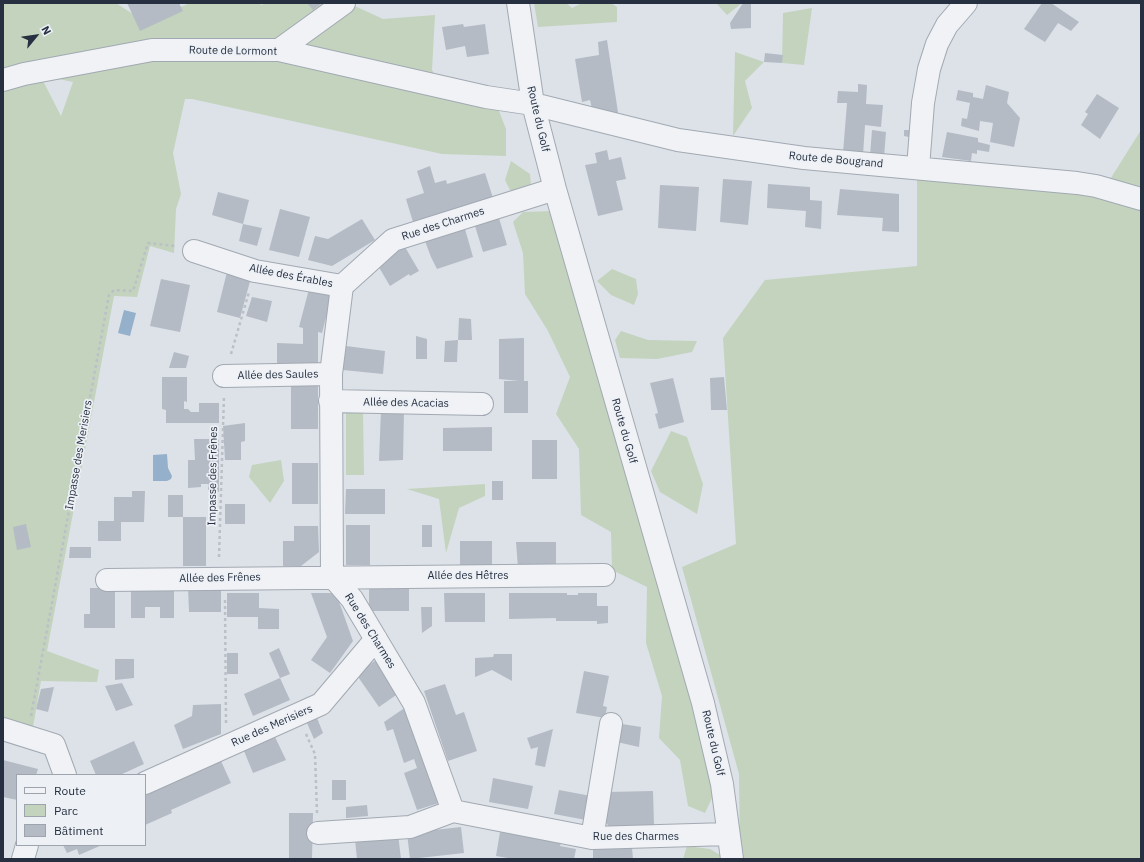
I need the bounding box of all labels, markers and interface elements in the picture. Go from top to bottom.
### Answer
north arrow [16,16,56,56]
text: N [38,23,55,37]
street label: Route de Lormont [189,44,277,58]
street label: Route du Golf [524,85,552,153]
street label: Route de Bougrand [788,149,884,171]
street label: Rue des Charmes [400,204,486,244]
street label: Allée des Érables [248,261,334,291]
street label: Allée des Saules [237,368,319,382]
street label: Allée des Acacias [363,396,449,410]
street label: Route du Golf [608,397,640,465]
street label: Impasse des Merisiers [63,399,95,511]
street label: Impasse des Frênes [206,426,220,526]
street label: Allée des Hêtres [427,569,509,583]
street label: Allée des Frênes [179,571,261,585]
street label: Rue des Charmes [342,591,398,671]
street label: Rue des Merisiers [229,702,315,750]
street label: Route du Golf [699,709,727,777]
legend [16,774,146,846]
text: Route [54,783,86,798]
text: Parc [54,803,78,818]
text: Bâtiment [54,823,104,838]
street label: Rue des Charmes [593,830,679,844]

